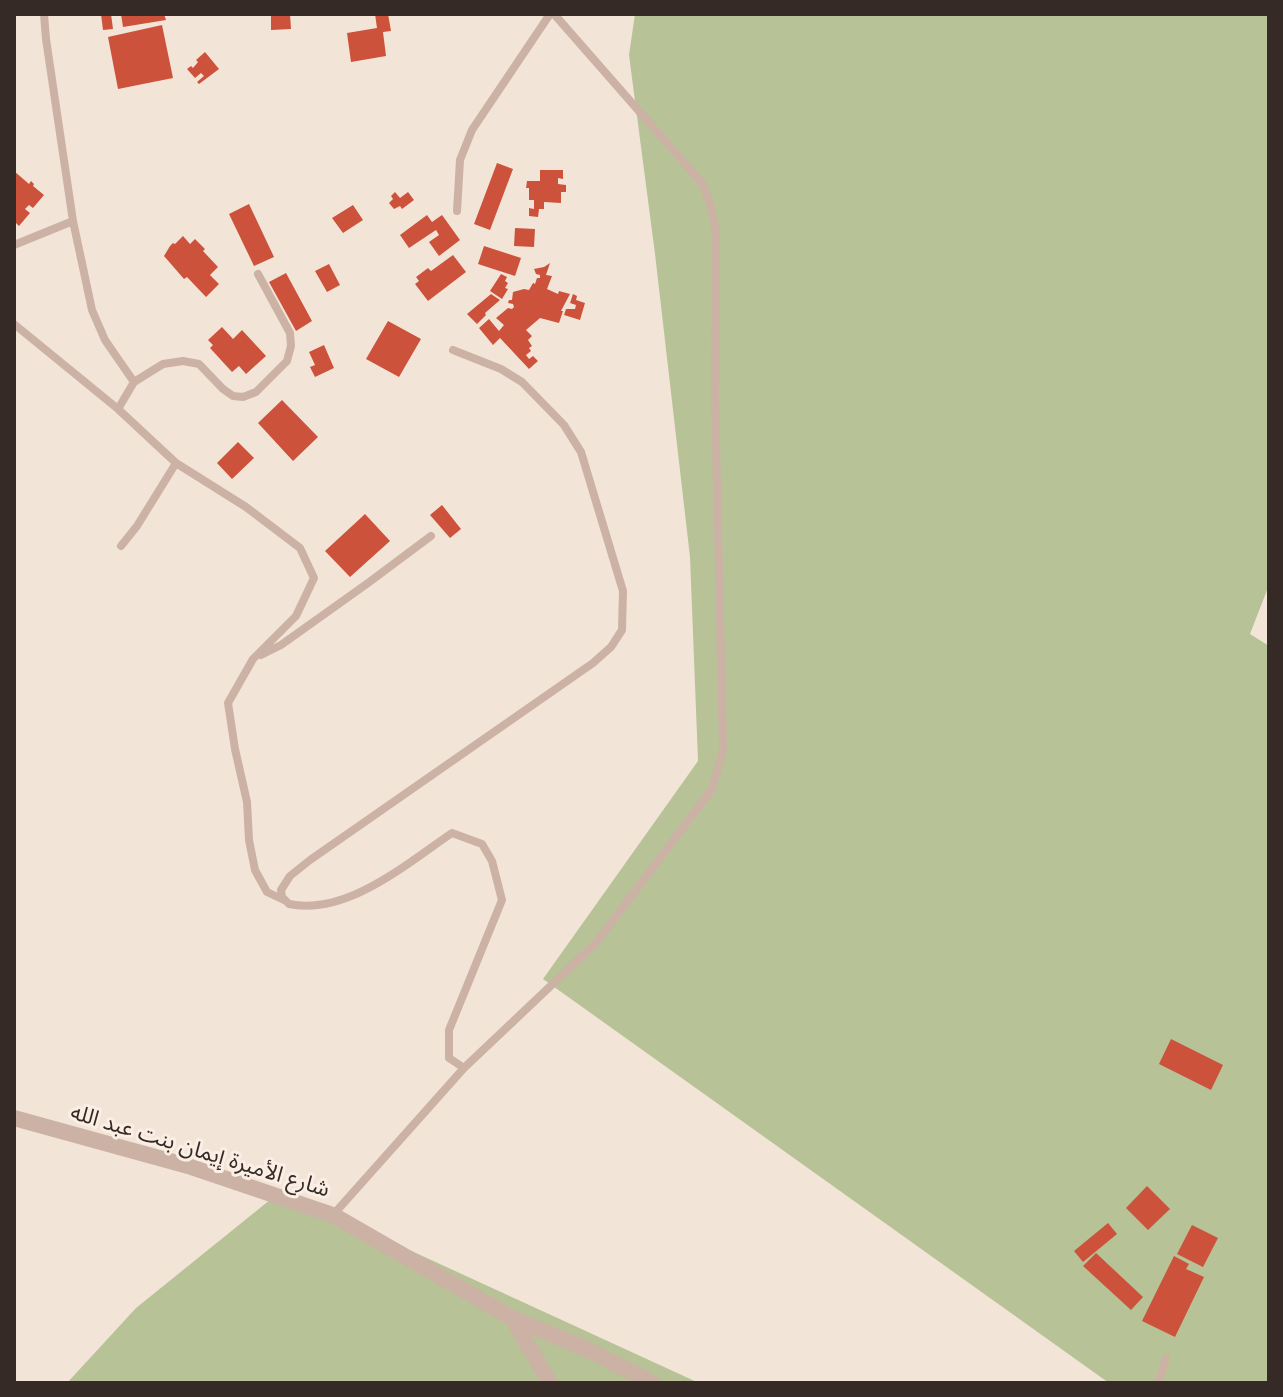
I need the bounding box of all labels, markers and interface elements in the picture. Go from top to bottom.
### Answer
street label: شارع الأميرة إيمان بنت عبد الله [67,1099,333,1203]

